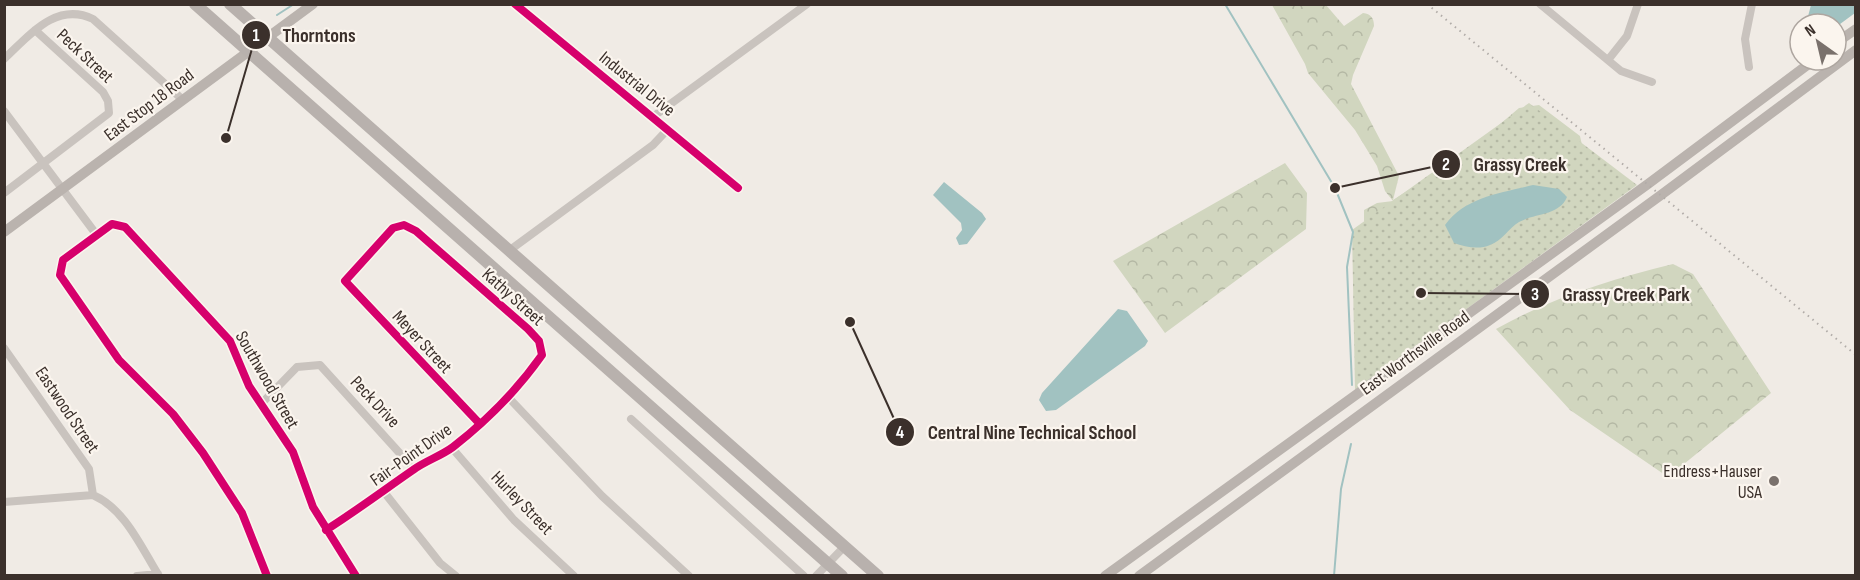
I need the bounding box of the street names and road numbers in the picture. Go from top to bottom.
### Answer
street label: Peck Street [52,25,118,88]
street label: Industrial Drive [595,47,679,121]
street label: East Stop 18 Road [100,64,198,146]
street label: Kathy Street [478,264,549,331]
street label: Meyer Street [388,306,457,378]
street label: East Worthsville Road [1356,306,1474,400]
street label: Southwood Street [231,327,304,433]
street label: Eastwood Street [31,363,104,457]
street label: Peck Drive [346,372,404,432]
street label: Fair-Point Drive [366,419,456,491]
street label: Hurley Street [487,467,558,539]

